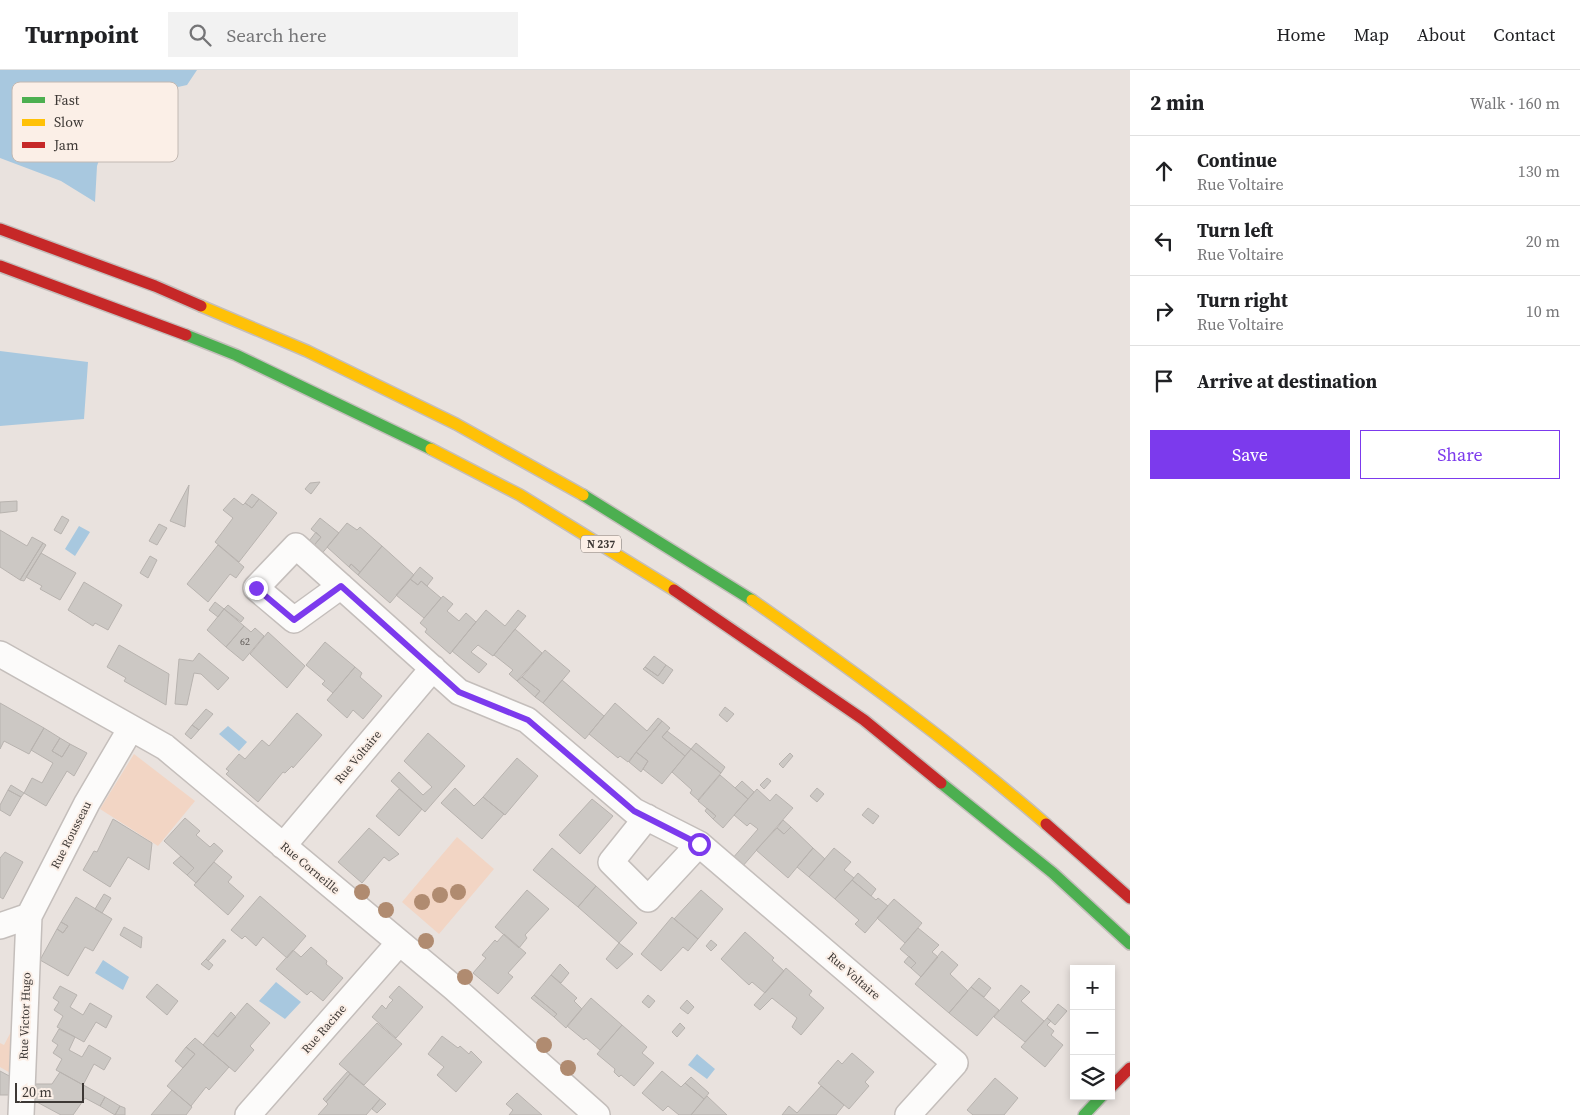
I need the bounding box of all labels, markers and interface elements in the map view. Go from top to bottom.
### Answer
search box [168,12,518,57]
text: Turnpoint [25,18,138,51]
icon: search [186,21,214,49]
text: Search here [226,22,327,48]
text: Home [1277,22,1326,47]
text: Map [1354,22,1389,47]
text: About [1417,22,1465,47]
text: Contact [1493,22,1555,47]
legend [12,82,178,162]
text: 2 min [1150,88,1205,117]
text: Fast [54,90,80,110]
text: Walk · 160 m [1470,92,1560,114]
text: Slow [54,112,84,132]
text: Jam [53,135,79,155]
text: Continue [1197,147,1277,173]
icon: ahead [1150,157,1178,185]
text: 130 m [1518,160,1560,182]
text: Rue Voltaire [1197,173,1284,195]
text: Turn left [1197,217,1273,243]
icon: left [1150,227,1178,255]
text: 20 m [1526,230,1560,252]
text: Rue Voltaire [1197,243,1284,265]
text: Turn right [1197,287,1288,313]
icon: right [1150,297,1178,325]
text: 10 m [1526,300,1560,322]
text: Rue Voltaire [1197,313,1284,335]
icon: arrive [1150,367,1178,395]
text: Arrive at destination [1197,368,1377,394]
button: Save [1150,430,1350,479]
button: Share [1360,430,1560,479]
road number: N 237 [581,536,621,552]
route end [245,577,268,600]
house number: 62 [240,635,250,648]
street label: Rue Voltaire [331,727,385,787]
street label: Rue Rousseau [47,798,95,872]
route start [688,833,711,856]
street label: Rue Corneille [277,838,343,898]
street label: Rue Voltaire [824,949,884,1003]
map controls [1070,965,1115,1100]
button: + [1070,965,1115,1010]
street label: Rue Victor Hugo [15,972,35,1060]
street label: Rue Racine [298,1001,350,1057]
button: − [1070,1010,1115,1055]
button: layers [1070,1055,1115,1100]
scale bar [15,1080,84,1103]
text: 20 m [22,1082,52,1102]

